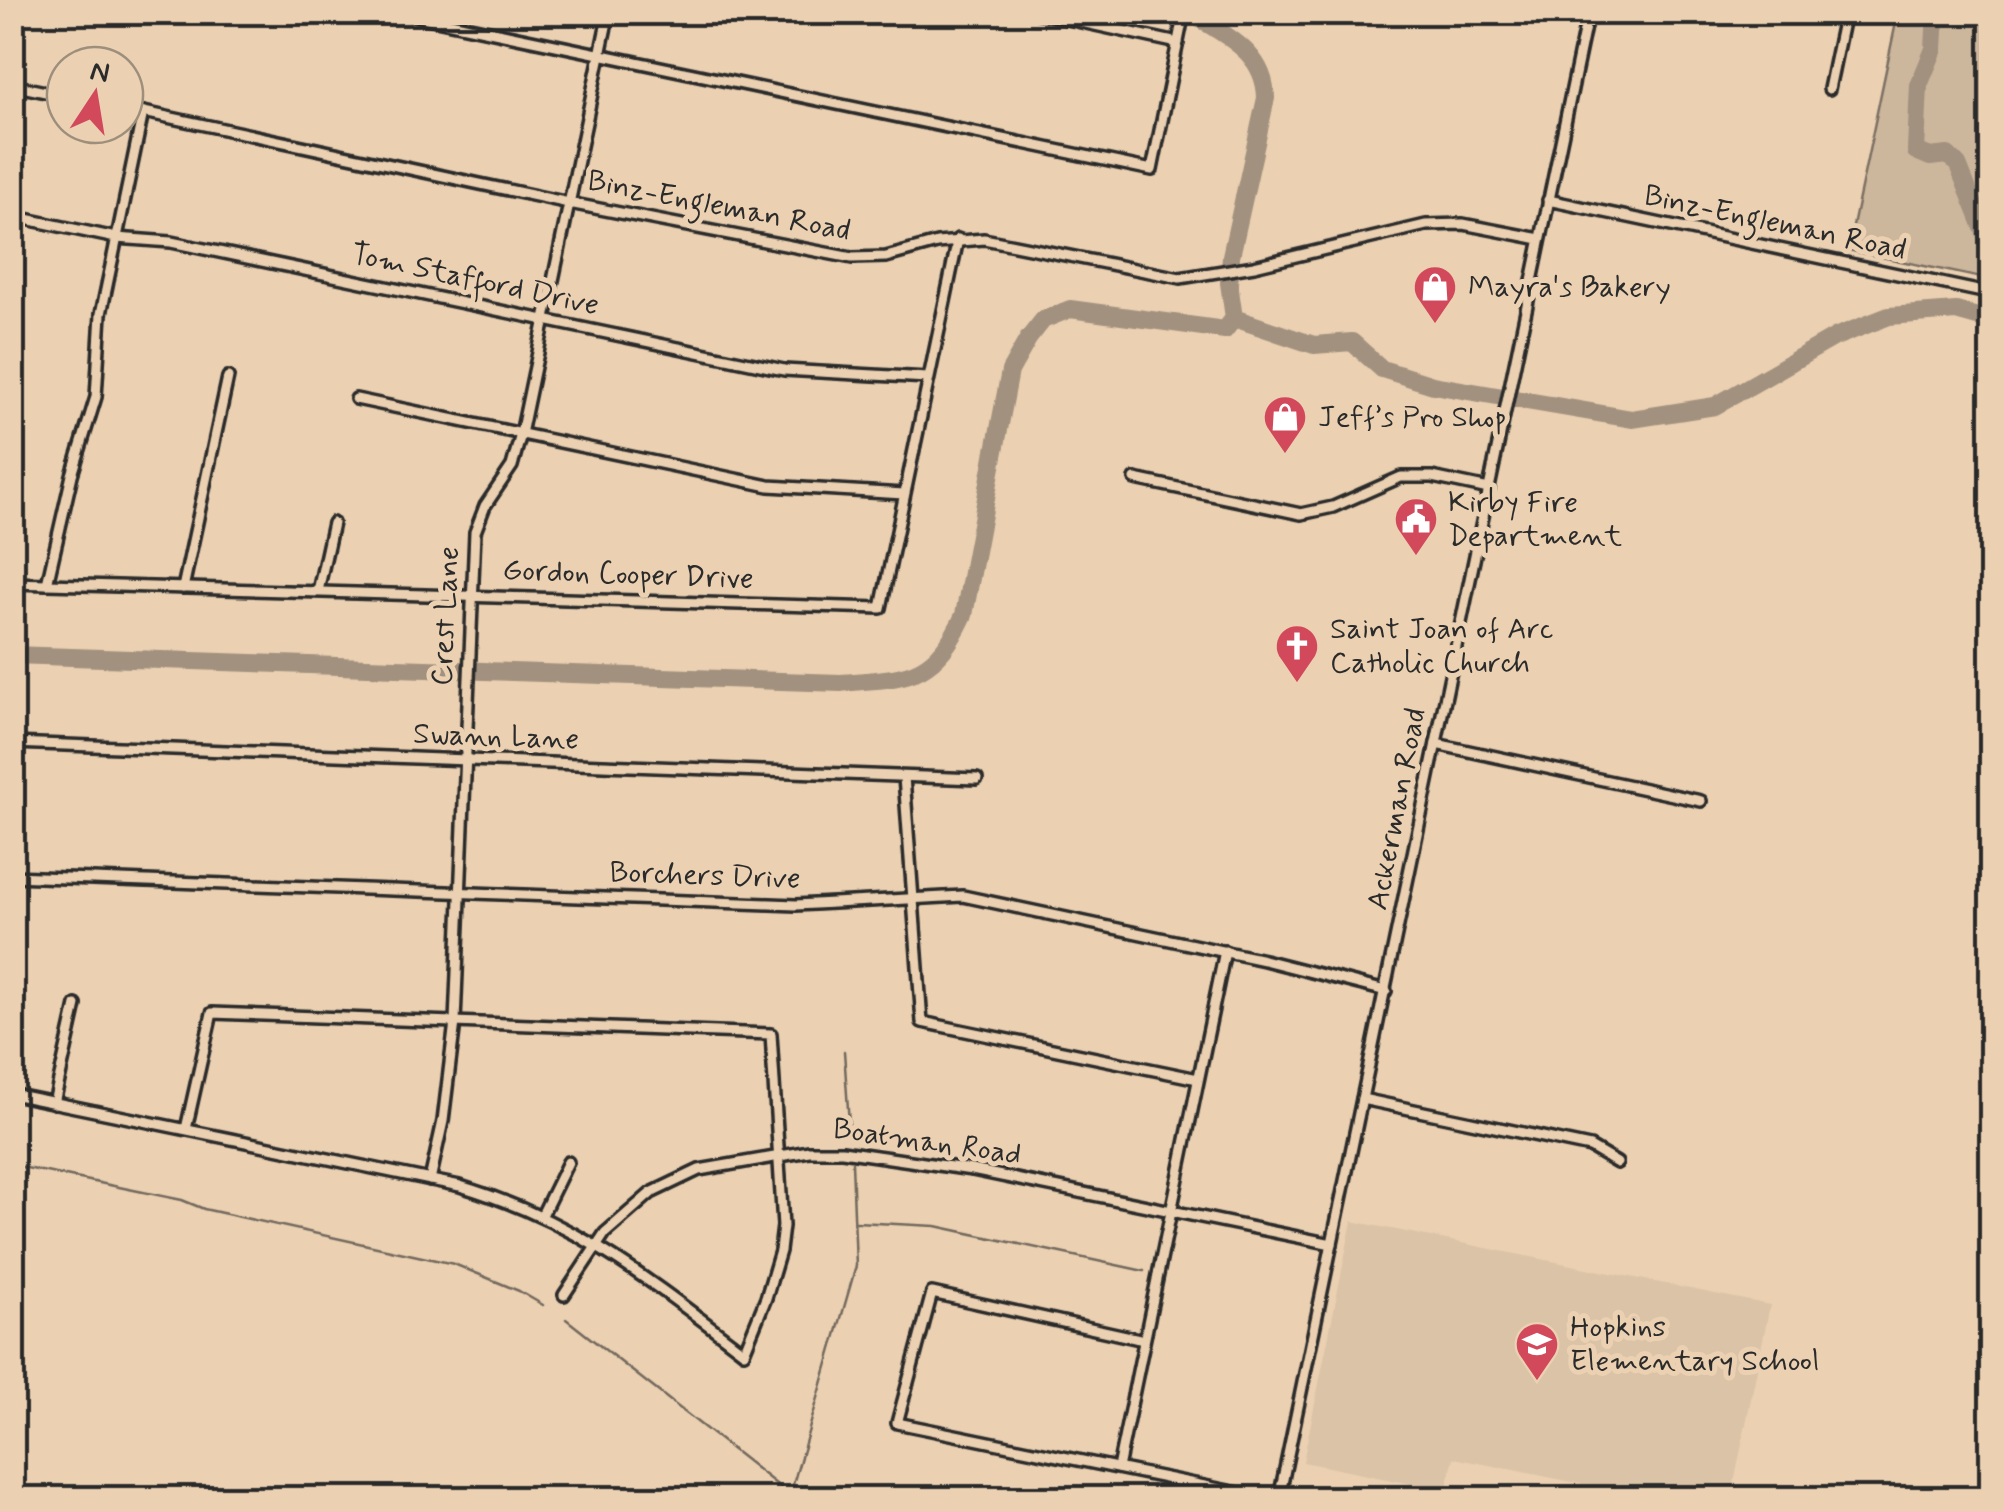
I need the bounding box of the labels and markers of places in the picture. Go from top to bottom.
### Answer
shop icon: Mayra's Bakery [1412,264,1458,325]
place label: Mayra's Bakery [1468,268,1671,307]
shop icon: Jeff’s Pro Shop [1262,394,1308,455]
place label: Jeff’s Pro Shop [1318,398,1507,437]
place label: Kirby Fire Department [1448,483,1623,556]
public building icon: Kirby Fire Department [1393,496,1439,557]
place label: Saint Joan of Arc Catholic Church [1330,610,1554,683]
church icon: Saint Joan of Arc Catholic Church [1274,623,1320,684]
place label: Hopkins Elementary School [1570,1308,1819,1381]
school or university icon: Hopkins Elementary School [1514,1321,1560,1382]

